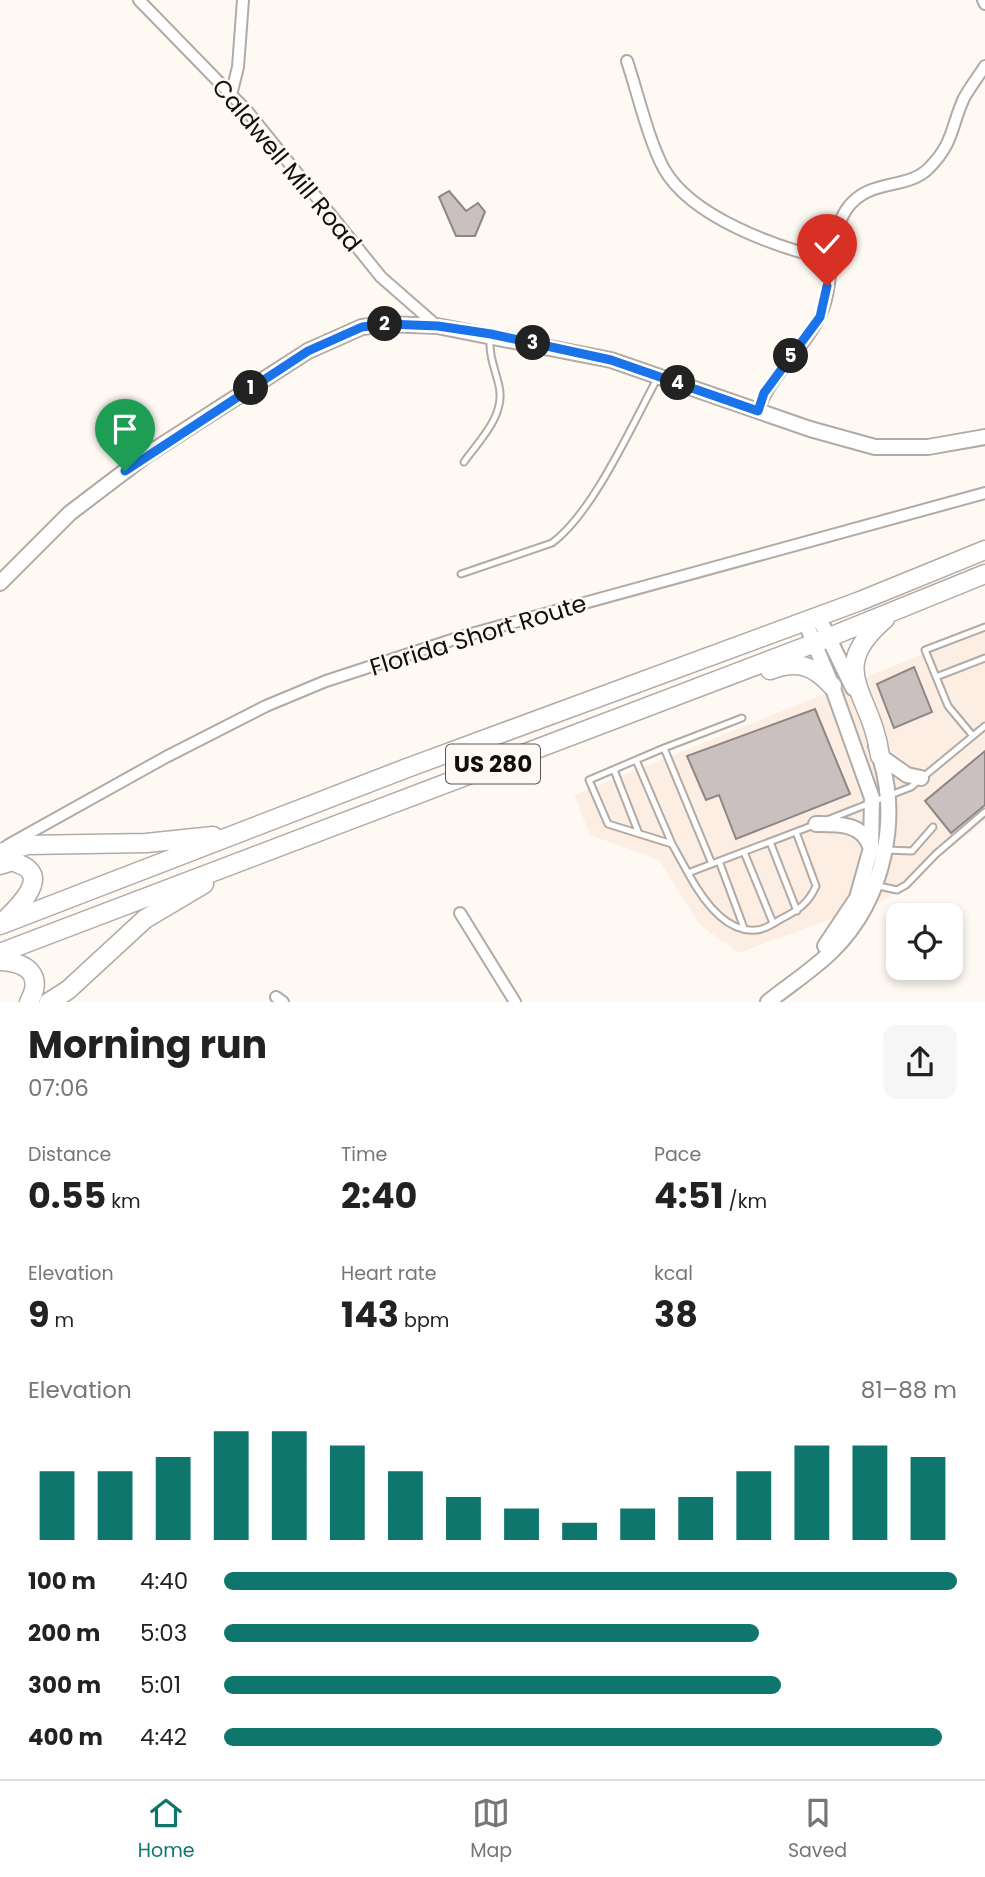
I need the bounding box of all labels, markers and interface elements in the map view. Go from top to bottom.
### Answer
street label: Caldwell Mill Road [205,71,369,259]
pin [797,214,857,286]
icon: check [808,225,846,263]
pin: 2 [368,306,402,342]
text: 2 [379,310,390,337]
pin: 3 [516,326,550,360]
text: 3 [527,329,538,356]
pin: 5 [774,338,808,374]
text: 5 [784,342,797,369]
pin: 4 [660,366,696,400]
text: 4 [671,369,684,396]
pin: 1 [233,370,268,406]
text: 1 [247,374,254,401]
pin [95,399,155,471]
icon: arrive [106,410,144,448]
street label: Florida Short Route [366,586,590,684]
road number: US 280 [446,744,540,784]
map controls [886,903,963,980]
button: locate [886,903,963,980]
text: Morning run [28,1018,267,1071]
button: share [883,1025,957,1099]
text: 07:06 [28,1072,89,1104]
text: Distance [28,1141,111,1168]
text: Time [341,1141,387,1168]
text: Pace [654,1141,701,1168]
text: 0.55 [28,1171,106,1220]
text: 2:40 [341,1171,417,1220]
text: 4:51 [654,1171,724,1220]
text: km [106,1188,141,1215]
text: /km [724,1188,767,1215]
text: Elevation [28,1260,114,1287]
text: Heart rate [341,1260,436,1287]
text: kcal [654,1260,693,1287]
text: 9 [28,1290,50,1339]
text: 143 [341,1290,399,1339]
text: 38 [654,1290,698,1339]
text: m [50,1307,74,1334]
text: bpm [399,1307,449,1334]
text: Elevation [28,1374,132,1406]
text: 81–88 m [861,1374,957,1406]
text: 100 m [28,1565,96,1597]
text: 4:40 [140,1565,188,1597]
text: 200 m [28,1617,100,1649]
text: 5:03 [140,1617,187,1649]
text: 300 m [28,1669,101,1701]
text: 5:01 [140,1669,181,1701]
text: 400 m [28,1721,103,1753]
text: 4:42 [140,1721,187,1753]
tab: Home [138,1794,195,1865]
tab: Map [470,1794,512,1865]
tab: Saved [788,1794,847,1865]

